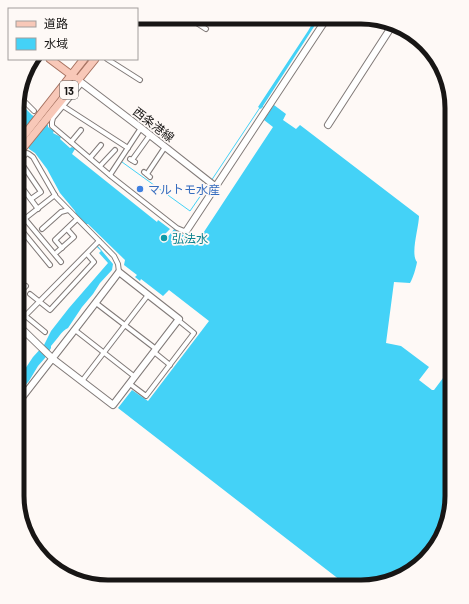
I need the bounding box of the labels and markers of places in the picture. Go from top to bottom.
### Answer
place label: マルトモ水産 [148,182,220,196]
marker: マルトモ水産 [135,184,145,194]
place label: 弘法水 [172,231,208,245]
marker: 弘法水 [159,233,169,243]

